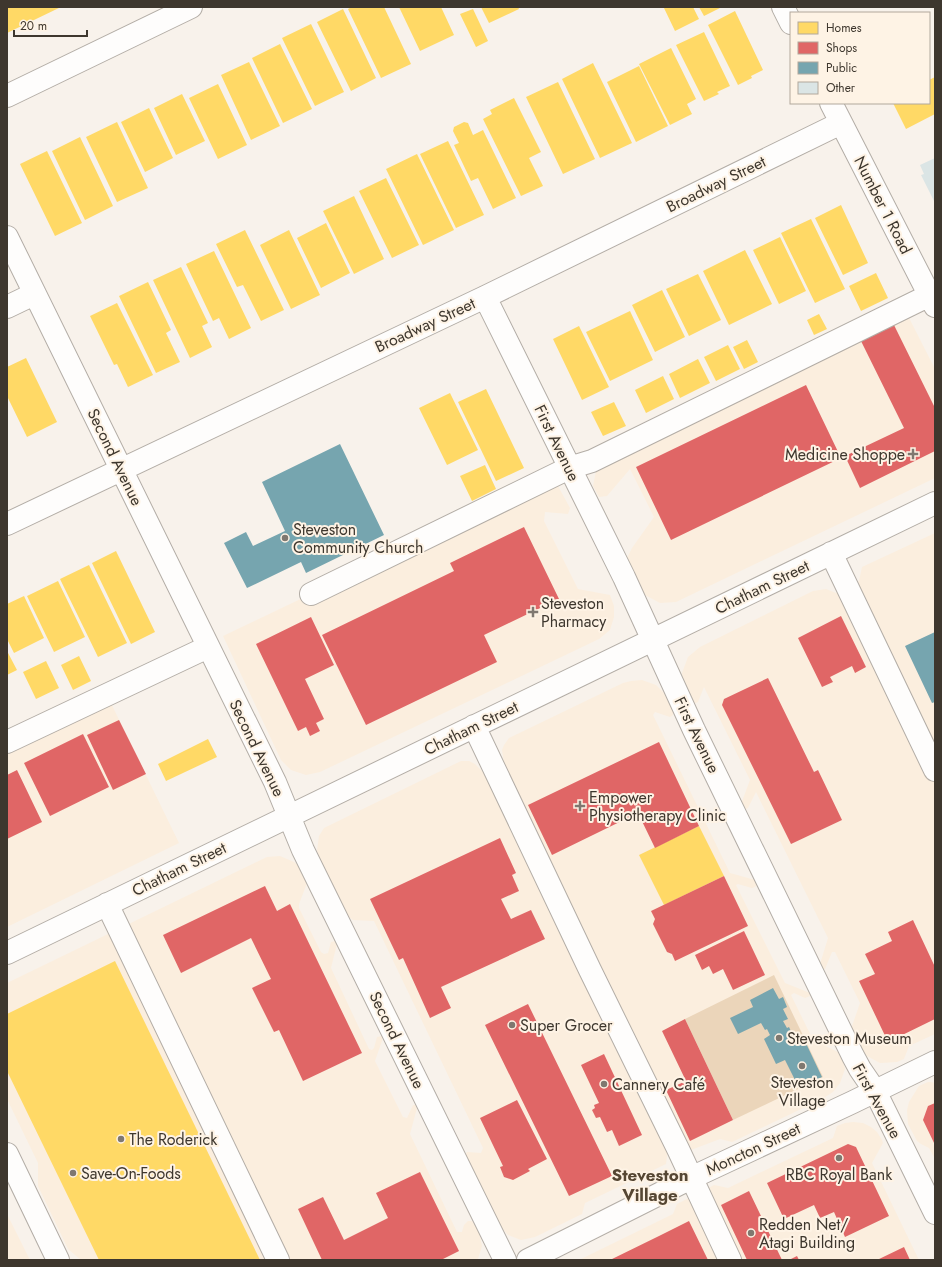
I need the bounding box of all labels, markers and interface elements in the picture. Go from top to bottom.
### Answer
scale bar [14,12,87,38]
legend [790,12,930,104]
text: 20 m [20,17,47,35]
text: Homes [826,19,862,37]
text: Shops [826,39,857,57]
text: Public [826,59,857,77]
text: Other [826,79,856,97]
street label: Broadway Street [662,150,770,218]
street label: Number 1 Road [848,152,918,258]
street label: Broadway Street [371,292,479,358]
street label: First Avenue [529,401,585,485]
street label: Second Avenue [82,405,148,509]
place label: Medicine Shoppe [785,443,905,466]
marker: Medicine Shoppe [908,449,918,459]
place label: Steveston Community Church [293,518,423,559]
marker: Steveston Community Church [280,533,290,543]
street label: Chatham Street [711,554,813,620]
place label: Steveston Pharmacy [541,592,607,633]
marker: Steveston Pharmacy [528,607,538,617]
street label: First Avenue [669,693,725,777]
street label: Chatham Street [420,695,522,761]
street label: Second Avenue [224,696,290,800]
place label: Empower Physiotherapy Clinic [589,786,726,827]
marker: Empower Physiotherapy Clinic [574,800,586,812]
street label: Chatham Street [128,836,230,902]
street label: Second Avenue [364,988,430,1092]
place label: Super Grocer [520,1014,613,1037]
marker: Super Grocer [507,1020,517,1030]
place label: Steveston Museum [787,1027,912,1050]
marker: Steveston Museum [774,1033,784,1043]
street label: First Avenue [847,1059,907,1143]
marker: Steveston Village [797,1061,807,1071]
place label: Steveston Village [770,1071,834,1112]
place label: Cannery Café [612,1073,705,1096]
marker: Cannery Café [599,1079,609,1089]
street label: Moncton Street [702,1117,804,1181]
place label: The Roderick [129,1128,218,1151]
marker: The Roderick [116,1134,126,1144]
marker: RBC Royal Bank [834,1153,844,1163]
place label: Save-On-Foods [81,1162,181,1185]
district label: Steveston Village [612,1163,688,1207]
place label: RBC Royal Bank [786,1163,893,1186]
marker: Save-On-Foods [68,1168,78,1178]
place label: Redden Net/ Atagi Building [759,1213,855,1254]
marker: Redden Net/ Atagi Building [746,1228,756,1238]

